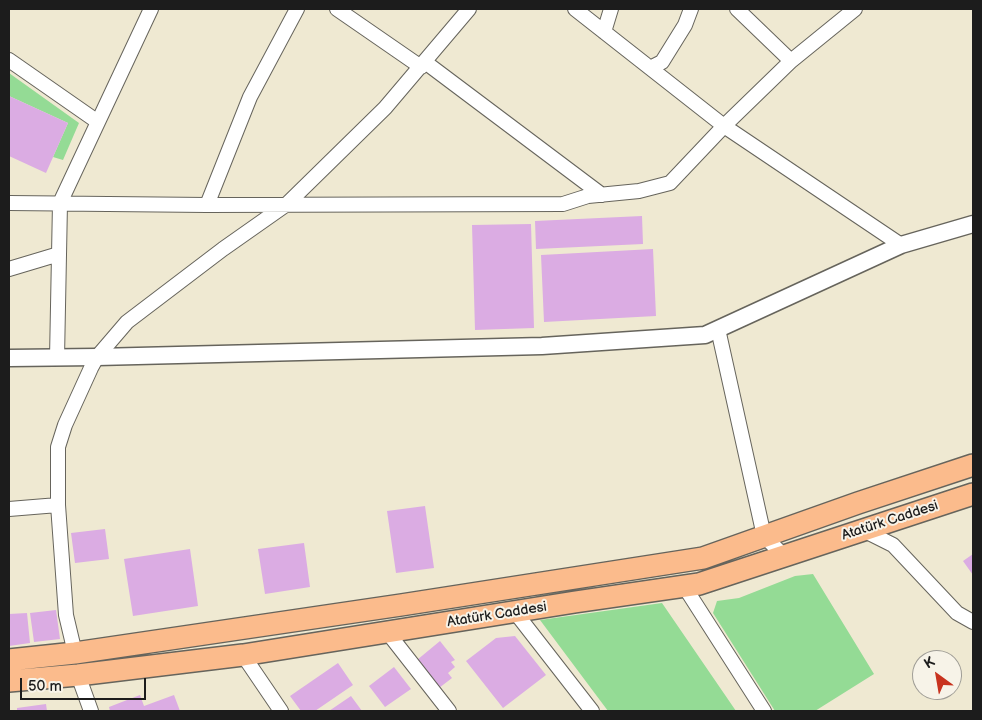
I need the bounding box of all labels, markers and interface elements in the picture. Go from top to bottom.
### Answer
street label: Atatürk Caddesi [840,497,940,545]
street label: Atatürk Caddesi [446,599,548,631]
north arrow [912,650,962,700]
text: K [921,653,938,672]
scale bar [22,668,149,700]
text: 50 m [28,677,62,696]

